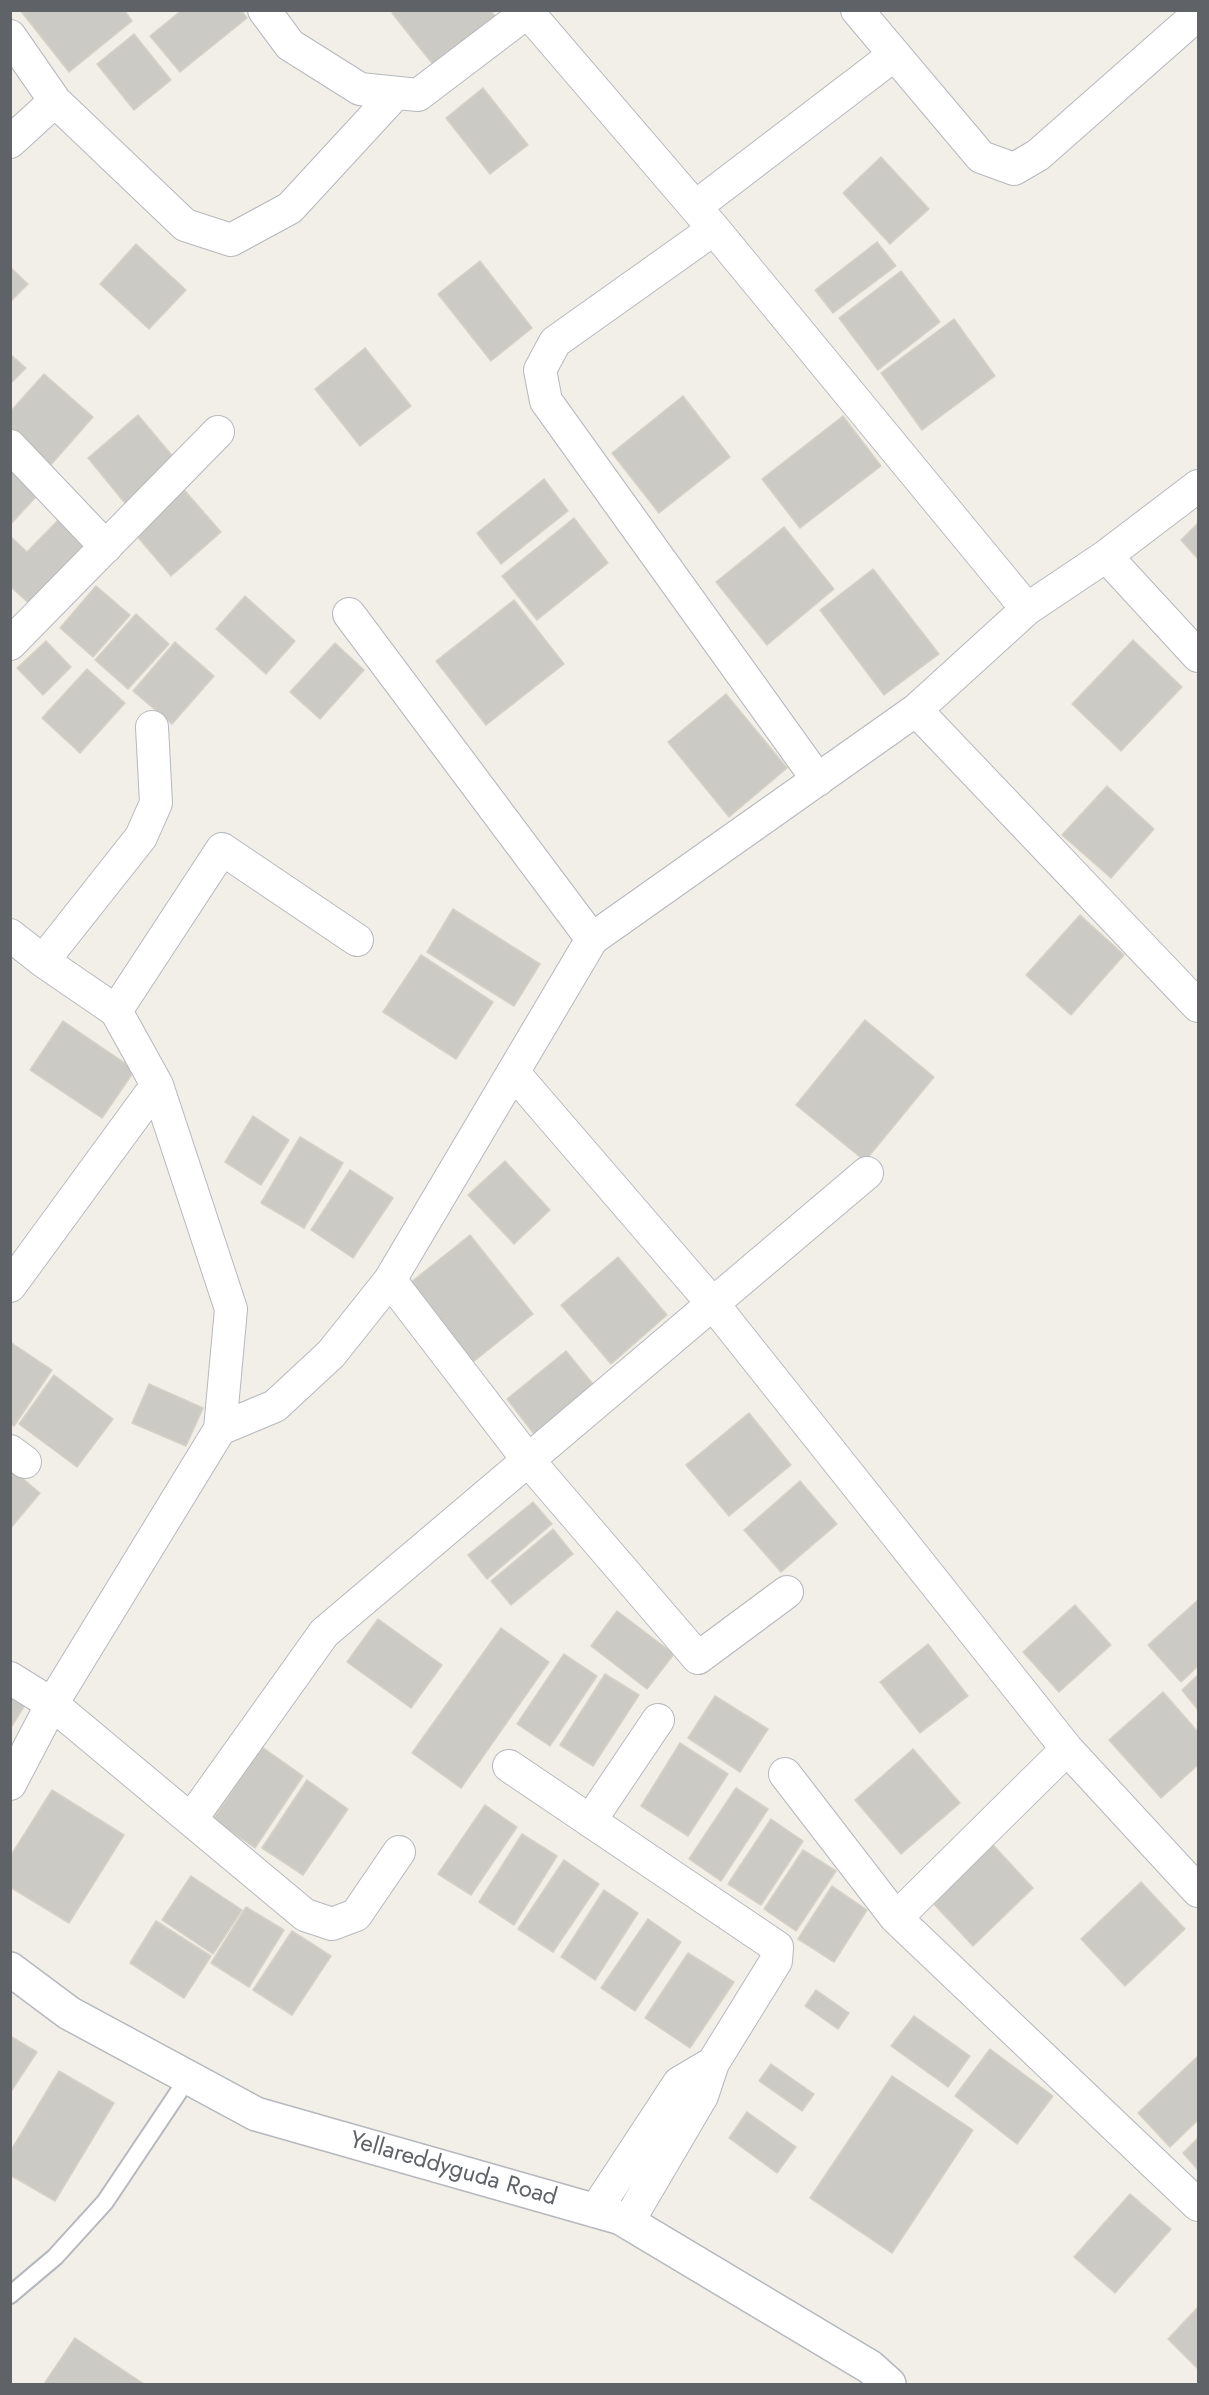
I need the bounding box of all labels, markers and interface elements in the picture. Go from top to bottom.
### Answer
street label: Yellareddyguda Road [346,2127,560,2213]

